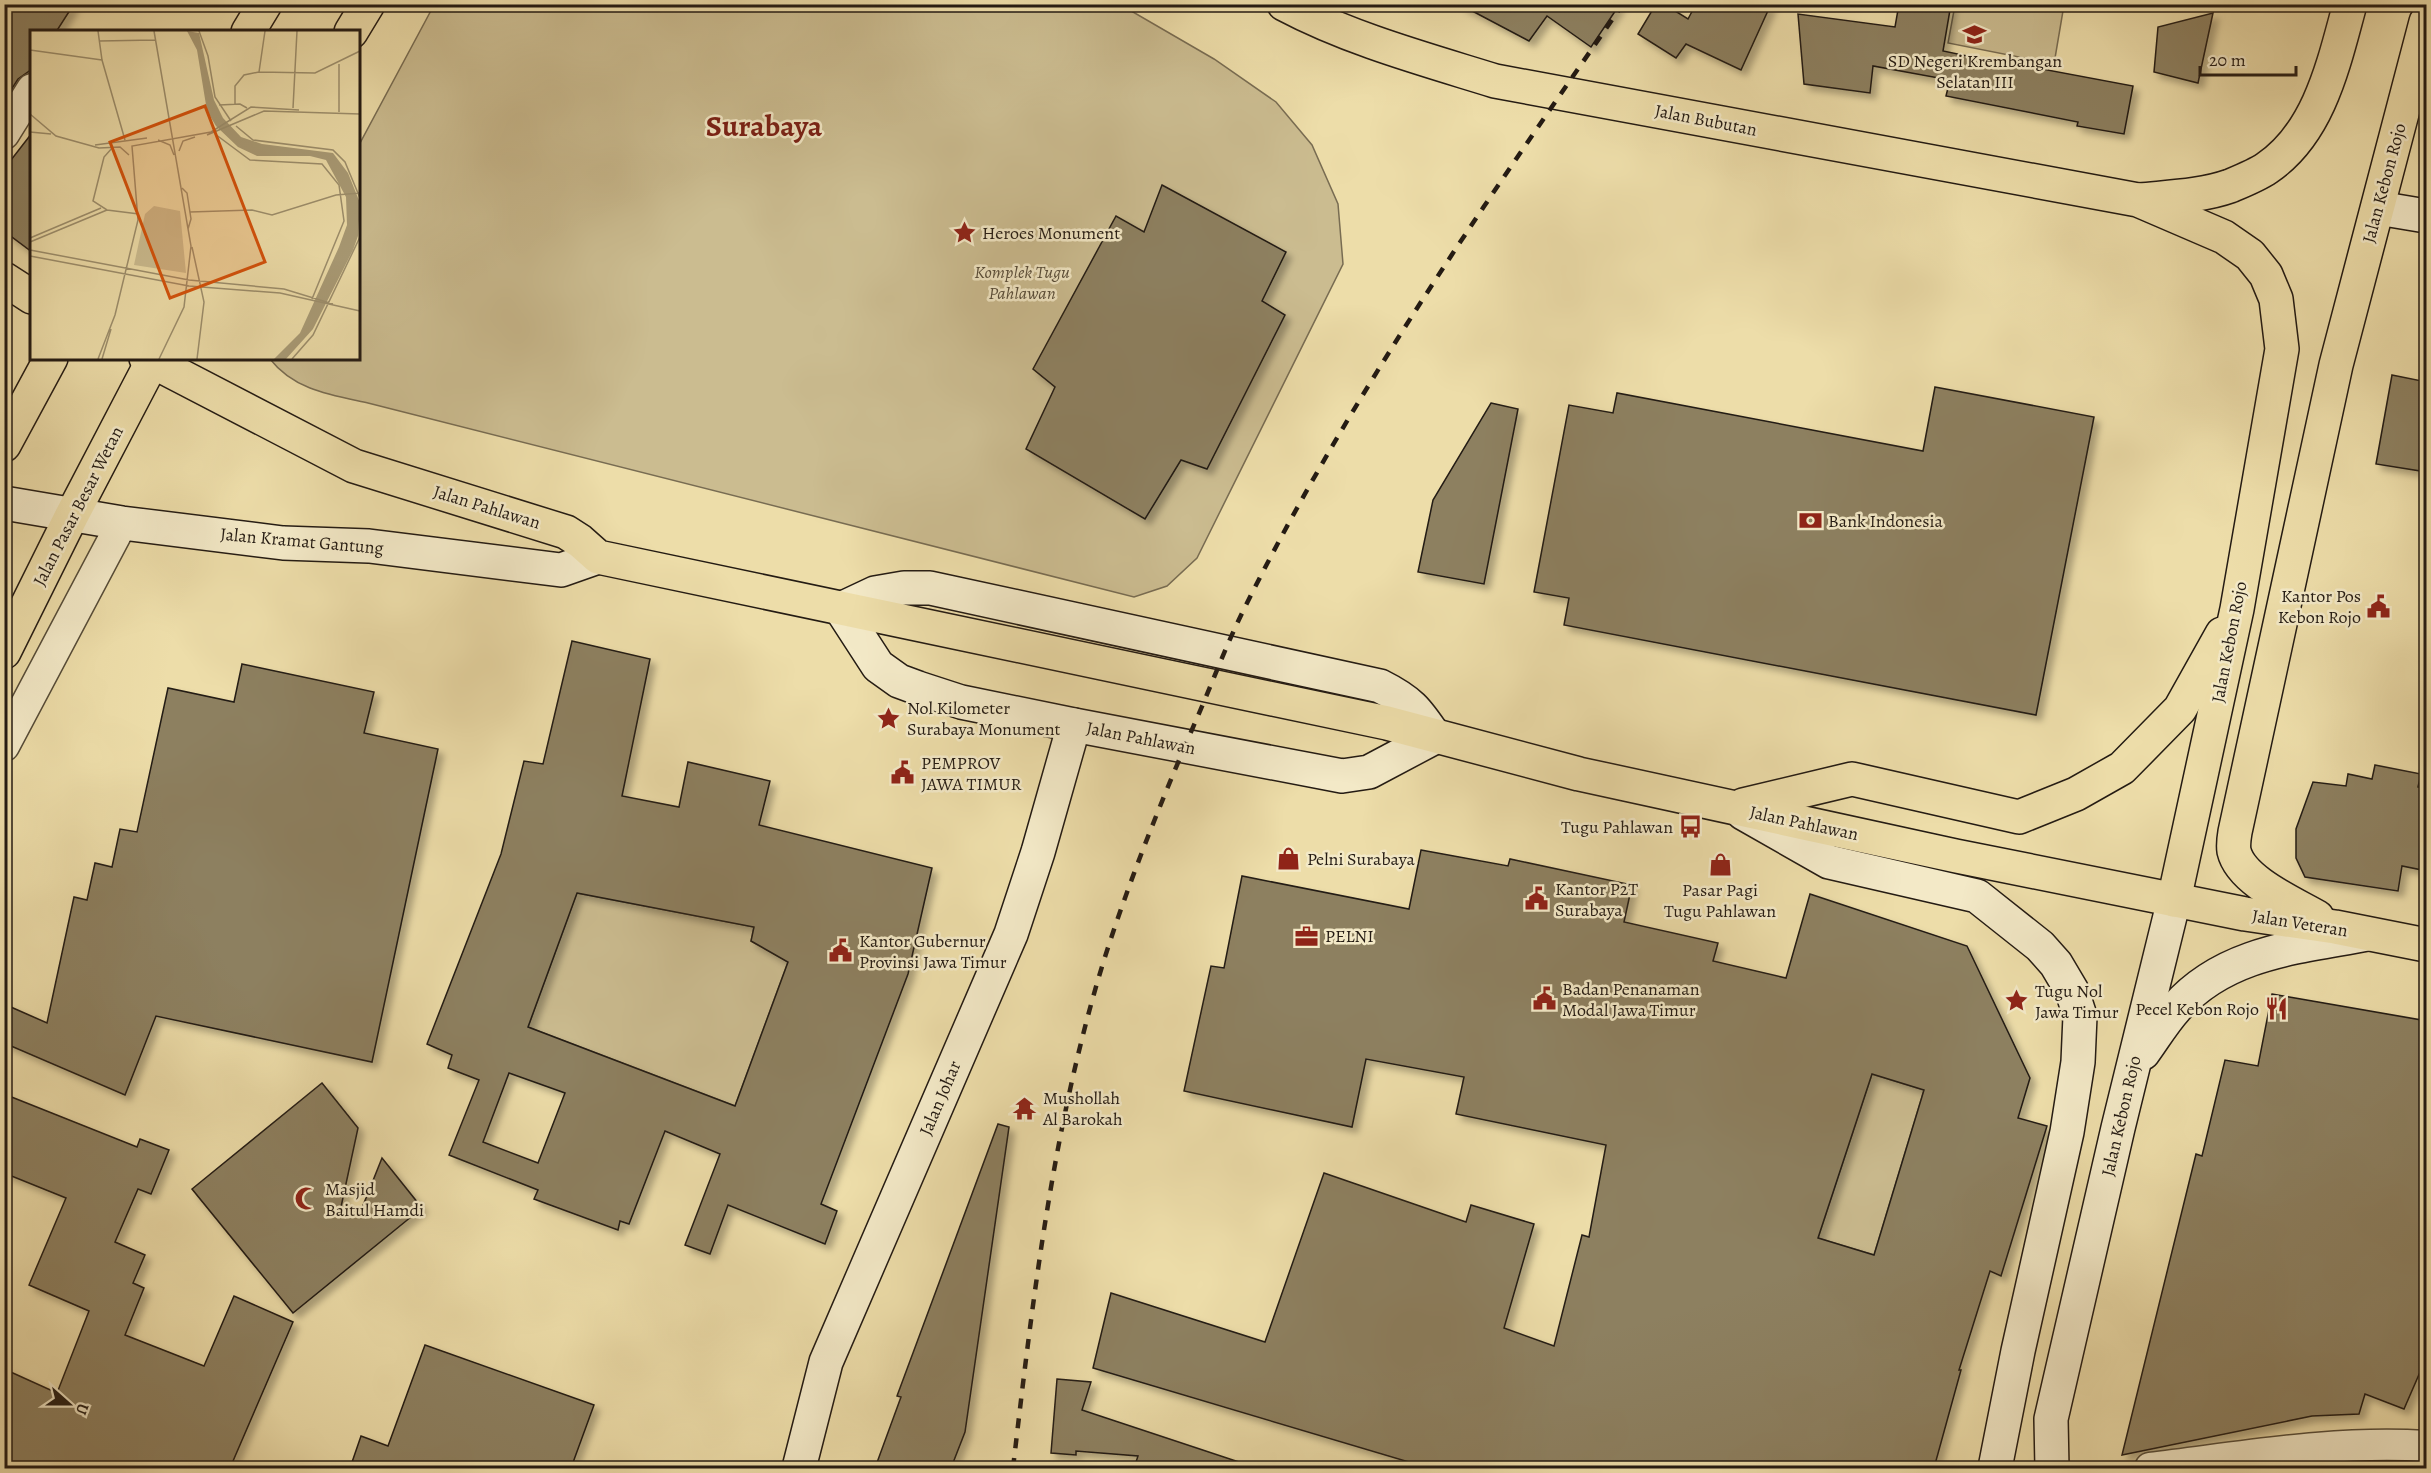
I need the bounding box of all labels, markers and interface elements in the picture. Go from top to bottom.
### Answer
school or university icon: SD Negeri Krembangan Selatan III [1962,22,1988,48]
inset map [30,30,360,360]
scale bar [2200,39,2296,77]
text: 20 m [2209,48,2246,72]
place label: SD Negeri Krembangan Selatan III [1888,49,2062,94]
street label: Jalan Bubutan [1653,98,1759,142]
district label: Surabaya [706,106,823,146]
street label: Jalan Kebon Rojo [2356,120,2412,246]
place icon: Heroes Monument [951,220,977,246]
place label: Heroes Monument [982,221,1120,245]
park label: Komplek Tugu Pahlawan [974,260,1070,305]
street label: Jalan Pasar Besar Wetan [27,422,129,590]
street label: Jalan Pahlawan [431,479,544,535]
bank icon: Bank Indonesia [1797,508,1823,534]
place label: Bank Indonesia [1828,509,1944,533]
street label: Jalan Kramat Gantung [219,522,385,560]
street label: Jalan Kebon Rojo [2205,579,2253,705]
place label: Kantor Pos Kebon Rojo [2278,584,2361,629]
public building icon: Kantor Pos Kebon Rojo [2366,593,2392,619]
place label: Nol Kilometer Surabaya Monument [907,696,1061,741]
place icon: Nol Kilometer Surabaya Monument [876,705,902,731]
street label: Jalan Pahlawan [1084,716,1198,760]
place label: PEMPROV JAWA TIMUR [921,751,1021,796]
public building icon: PEMPROV JAWA TIMUR [890,760,916,786]
street label: Jalan Pahlawan [1747,800,1861,846]
bus stop icon: Tugu Pahlawan [1678,814,1704,840]
place label: Tugu Pahlawan [1561,815,1673,839]
shop icon: Pelni Surabaya [1276,846,1302,872]
place label: Pelni Surabaya [1307,847,1415,871]
shop icon: Pasar Pagi Tugu Pahlawan [1707,851,1733,877]
place label: Kantor P2T Surabaya [1555,877,1638,922]
place label: Pasar Pagi Tugu Pahlawan [1664,878,1776,923]
public building icon: Kantor P2T Surabaya [1524,886,1550,912]
street label: Jalan Veteran [2250,904,2350,942]
office icon: PELNI [1294,923,1320,949]
place label: PELNI [1325,924,1374,948]
place label: Kantor Gubernur Provinsi Jawa Timur [859,929,1007,974]
public building icon: Kantor Gubernur Provinsi Jawa Timur [828,938,854,964]
place label: Badan Penanaman Modal Jawa Timur [1562,977,1700,1022]
place label: Tugu Nol Jawa Timur [2035,979,2119,1024]
public building icon: Badan Penanaman Modal Jawa Timur [1531,986,1557,1012]
place icon: Tugu Nol Jawa Timur [2004,988,2030,1014]
restaurant icon: Pecel Kebon Rojo [2264,996,2290,1022]
place label: Pecel Kebon Rojo [2135,997,2259,1021]
street label: Jalan Kebon Rojo [2095,1053,2147,1179]
street label: Jalan Johar [914,1057,967,1139]
place label: Mushollah Al Barokah [1042,1086,1123,1131]
temple icon: Mushollah Al Barokah [1012,1095,1038,1121]
place label: Masjid Baitul Hamdi [325,1177,424,1222]
mosque icon: Masjid Baitul Hamdi [294,1186,320,1212]
north arrow [39,1374,99,1434]
text: U [70,1400,94,1418]

